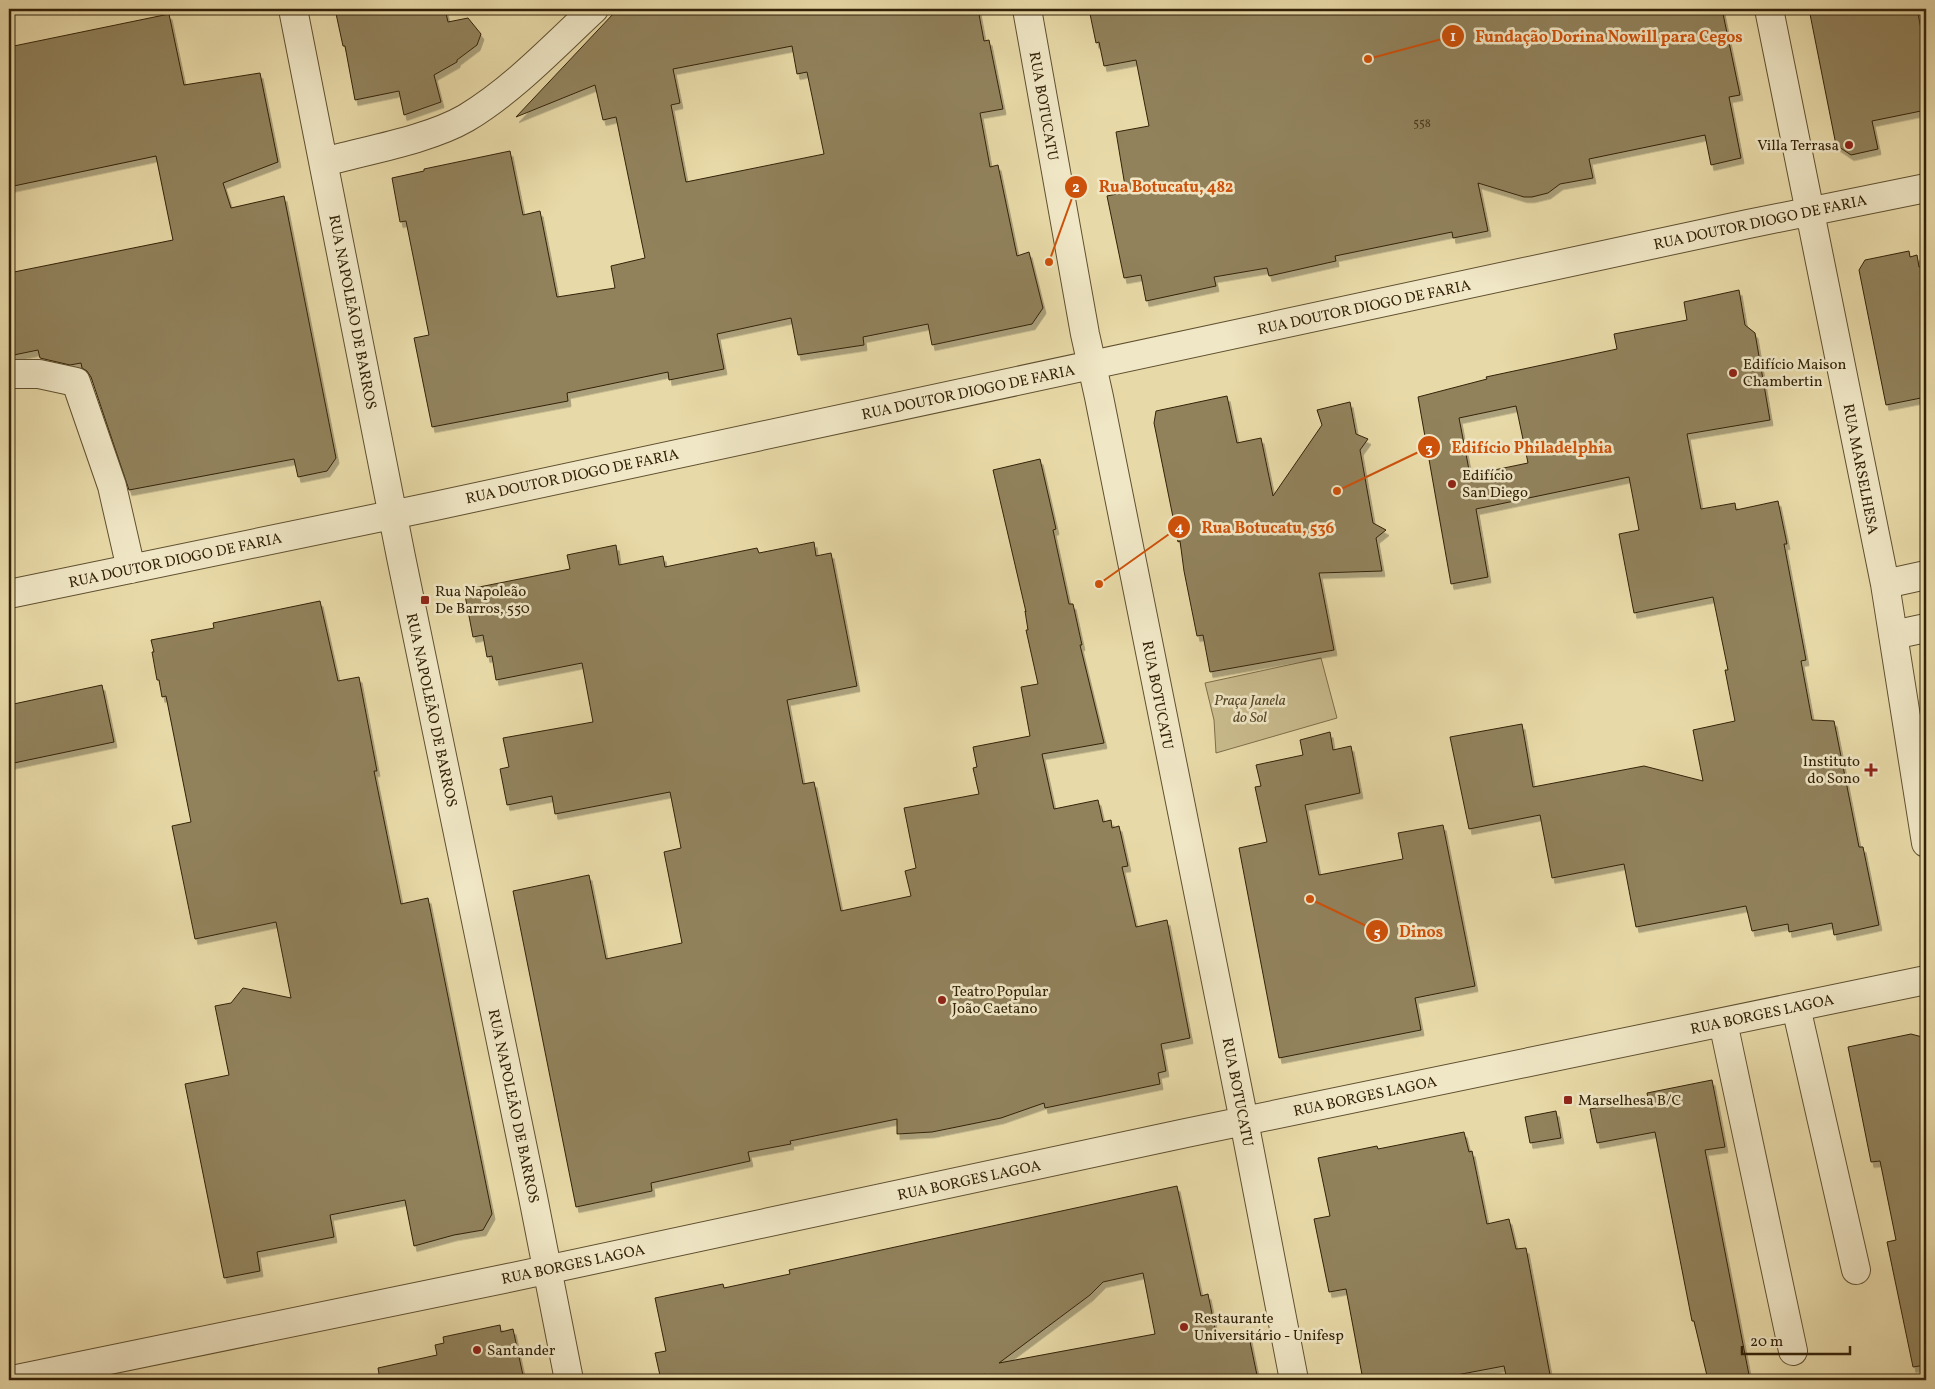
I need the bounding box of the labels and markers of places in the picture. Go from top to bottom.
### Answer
callout: Fundação Dorina Nowill para Cegos [1440,20,1753,51]
place label: Villa Terrasa [1757,136,1839,157]
marker: Villa Terrasa [1843,139,1855,151]
callout: Rua Botucatu, 482 [1063,171,1243,202]
place label: Edifício Maison Chambertin [1743,355,1846,393]
marker: Edifício Maison Chambertin [1727,367,1739,379]
callout: Edifício Philadelphia [1416,432,1622,463]
place label: Edifício San Diego [1462,466,1528,504]
marker: Edifício San Diego [1446,478,1458,490]
callout: Rua Botucatu, 536 [1167,512,1344,543]
place label: Rua Napoleão De Barros, 550 [435,582,530,620]
marker: Rua Napoleão De Barros, 550 [419,594,431,606]
place label: Instituto do Sono [1803,752,1860,790]
marker: Instituto do Sono [1864,763,1878,777]
callout: Dinos [1364,916,1453,947]
place label: Teatro Popular João Caetano [952,982,1048,1020]
marker: Teatro Popular João Caetano [936,994,948,1006]
place label: Marselhesa B/C [1578,1091,1681,1112]
marker: Marselhesa B/C [1562,1094,1574,1106]
place label: Restaurante Universitário - Unifesp [1194,1309,1344,1347]
marker: Restaurante Universitário - Unifesp [1178,1321,1190,1333]
place label: Santander [487,1341,555,1362]
marker: Santander [471,1344,483,1356]

